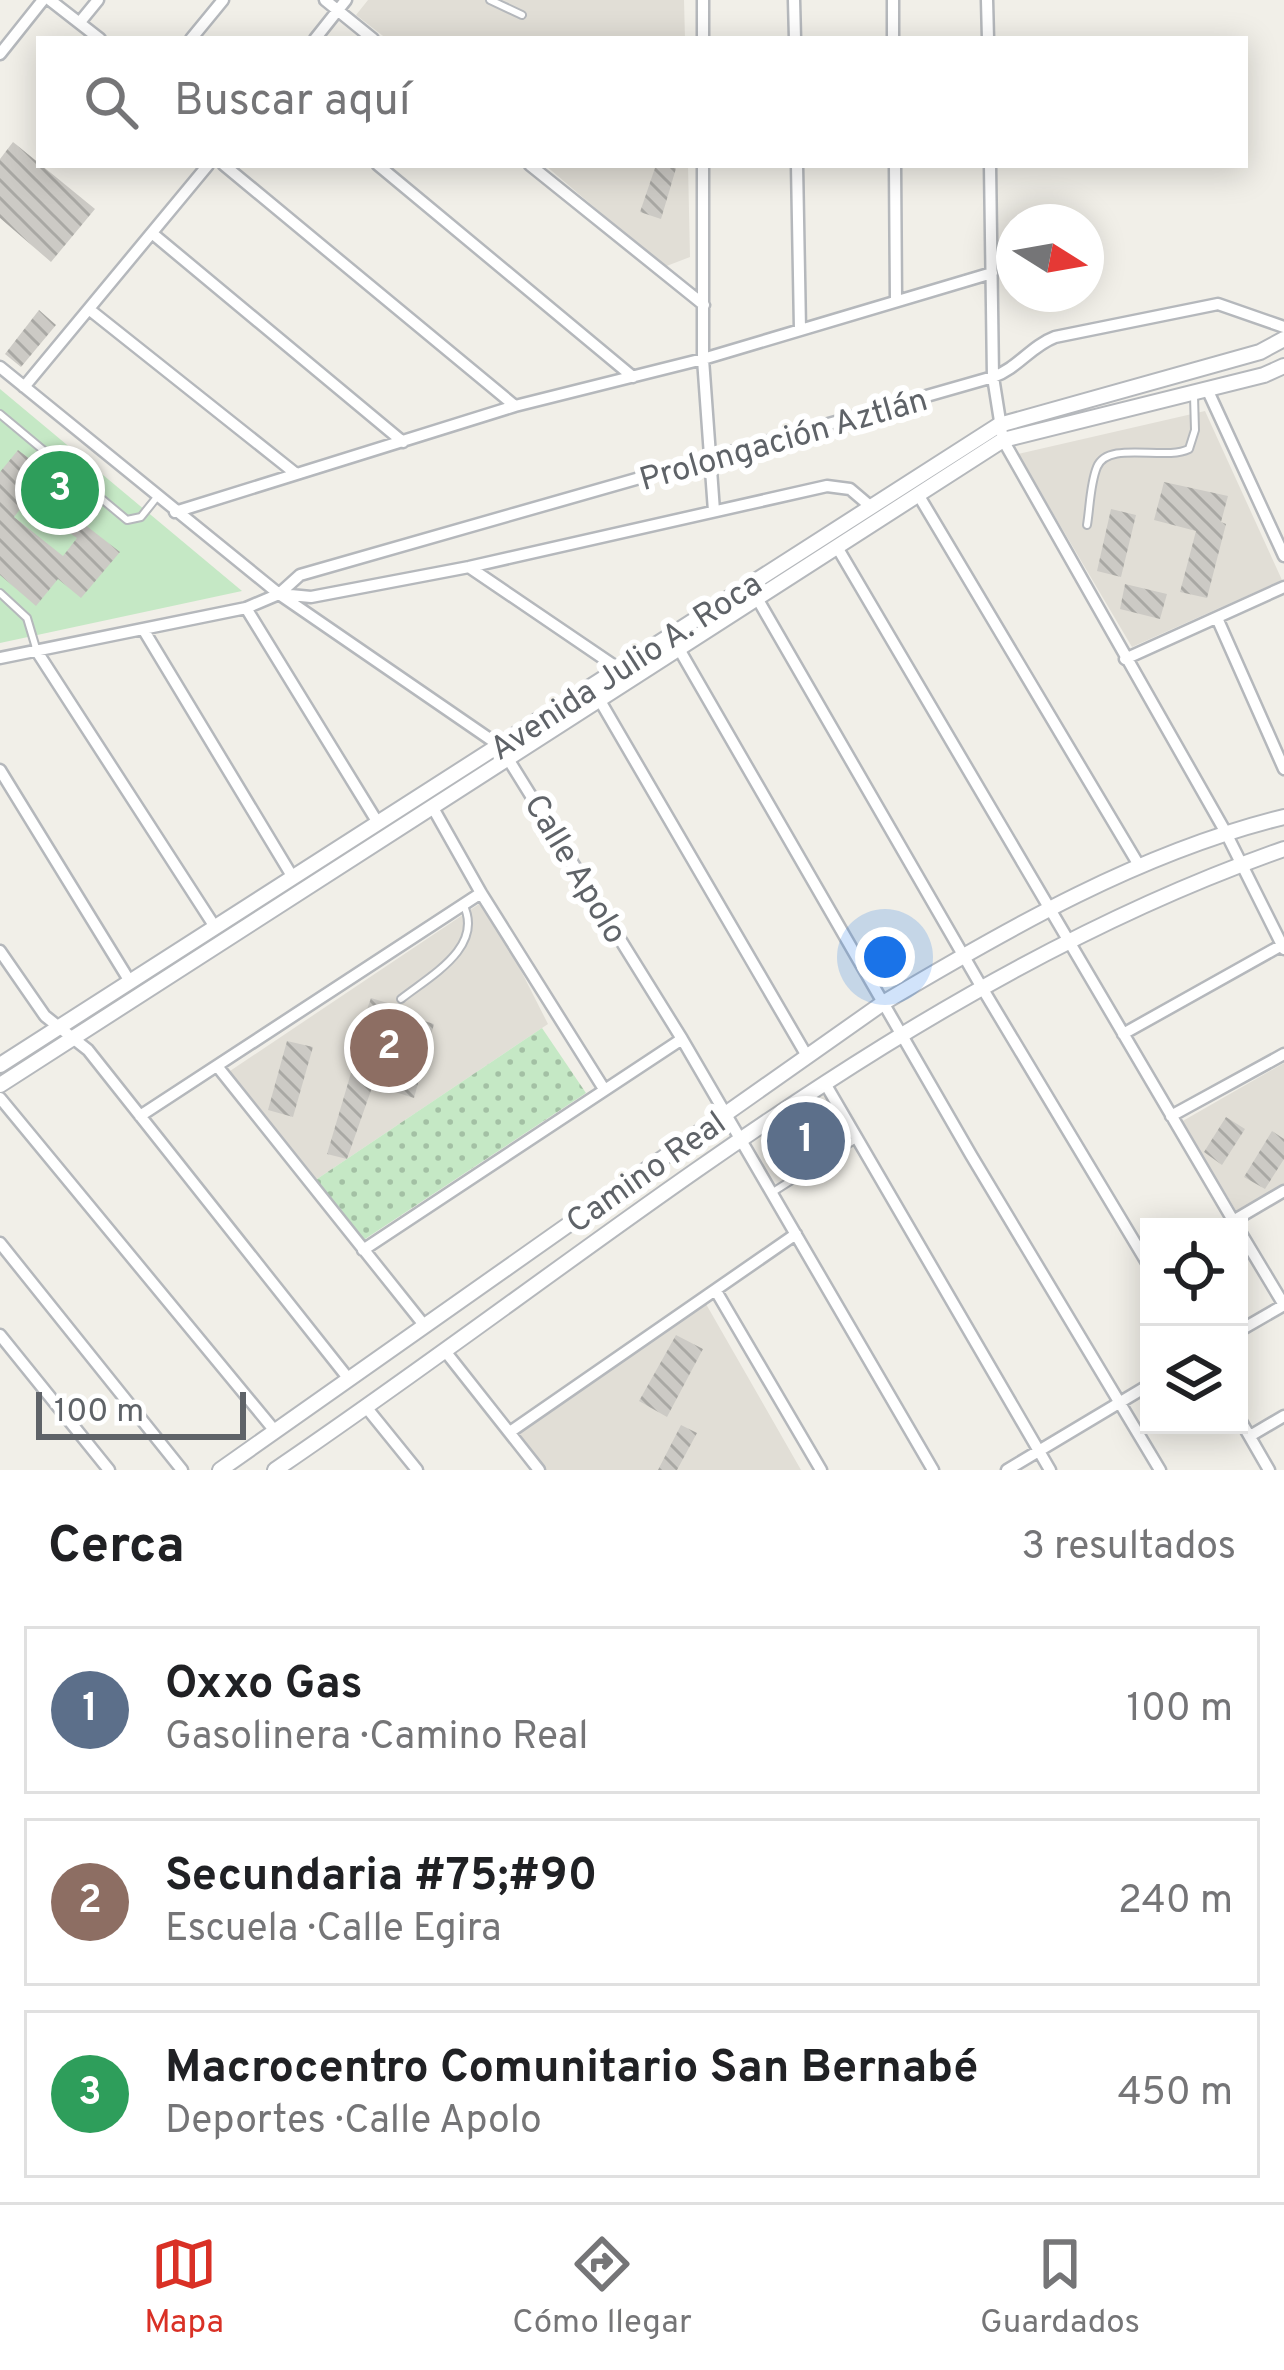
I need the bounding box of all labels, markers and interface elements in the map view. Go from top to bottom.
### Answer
search box [36,36,1248,168]
icon: search [78,69,144,135]
text: Buscar aquí [174,74,410,131]
north arrow [996,204,1104,312]
street label: Prolongación Aztlán [635,381,933,503]
pin: 3 [21,445,99,535]
street label: Avenida Julio A. Roca [483,565,771,772]
street label: Calle Apolo [513,788,635,953]
your location [855,927,915,987]
pin: 2 [350,1003,428,1093]
pin: 1 [767,1096,845,1186]
street label: Camino Real [559,1104,735,1245]
map controls [1140,1218,1248,1434]
button: locate [1140,1218,1248,1326]
button: layers [1140,1326,1248,1434]
scale bar [36,1386,246,1439]
text: 100 m [54,1392,144,1434]
text: Cerca [48,1516,185,1581]
text: 3 resultados [1021,1524,1236,1573]
text: Oxxo Gas [165,1657,363,1714]
text: 1 [82,1686,98,1735]
text: 100 m [1126,1686,1233,1735]
text: Gasolinera · Camino Real [165,1714,588,1763]
text: Secundaria #75;#90 [165,1849,597,1906]
text: 2 [78,1878,102,1927]
text: 240 m [1118,1878,1233,1927]
text: Escuela · Calle Egira [165,1906,502,1955]
text: Macrocentro Comunitario San Bernabé [165,2041,978,2098]
text: 3 [78,2070,102,2119]
text: 450 m [1117,2070,1233,2119]
text: Deportes · Calle Apolo [165,2098,542,2147]
tab: Mapa [144,2231,224,2345]
tab: Cómo llegar [512,2231,692,2345]
tab: Guardados [980,2231,1140,2345]

